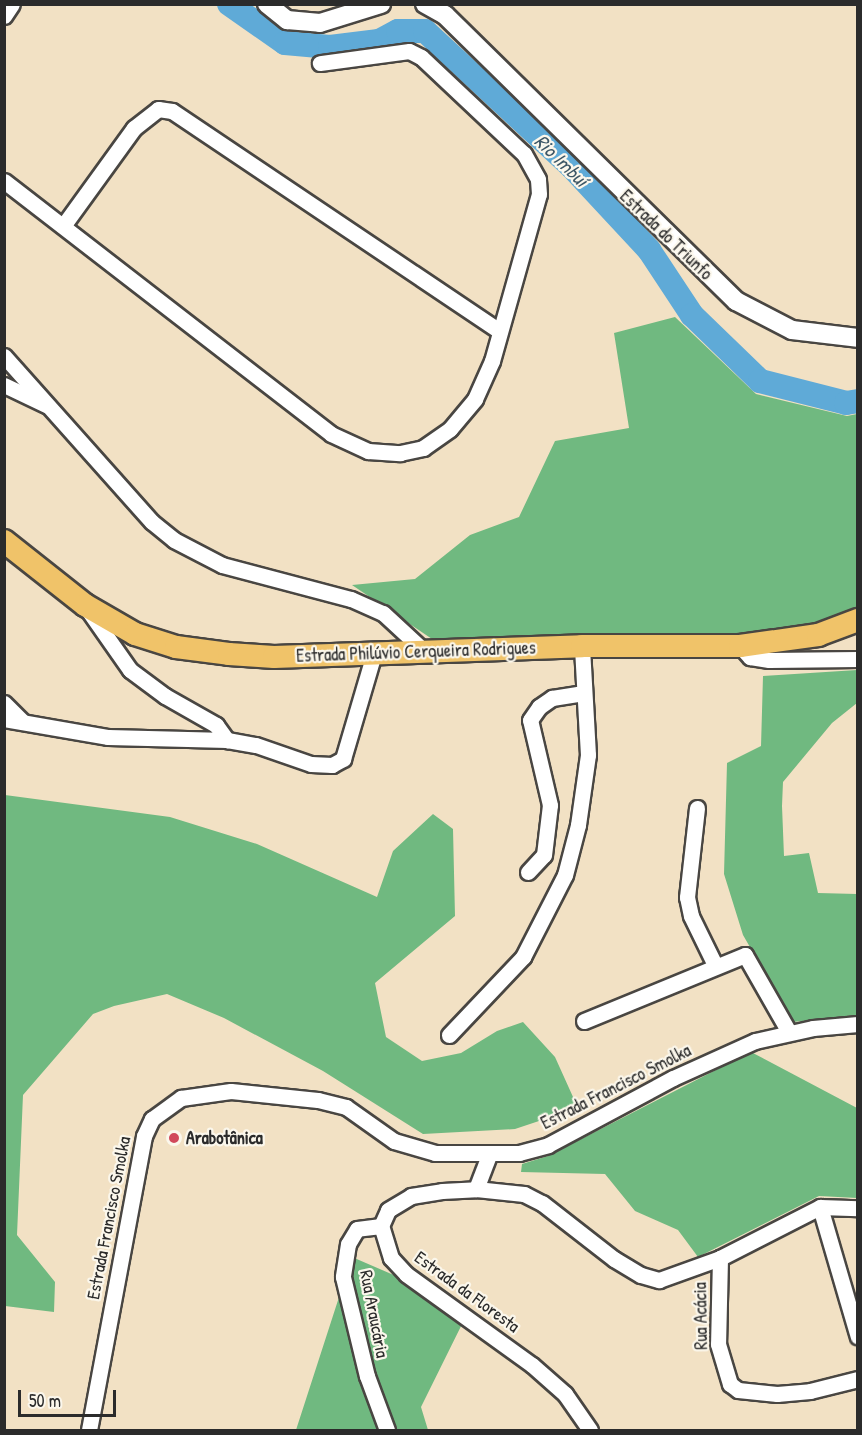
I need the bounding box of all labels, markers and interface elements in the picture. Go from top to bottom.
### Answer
water label: Rio Imbuí [530,129,594,191]
street label: Estrada do Triunfo [615,186,717,284]
street label: Estrada Philúvio Cerqueira Rodrigues [296,637,536,667]
street label: Estrada Francisco Smolka [537,1040,695,1134]
place label: Arabotânica [186,1127,263,1149]
marker: Arabotânica [167,1131,181,1145]
street label: Estrada Francisco Smolka [83,1135,135,1301]
street label: Estrada da Floresta [410,1247,524,1337]
street label: Rua Araucária [355,1268,393,1360]
street label: Rua Acácia [690,1282,712,1350]
scale bar [21,1378,118,1416]
text: 50 m [29,1388,61,1413]

